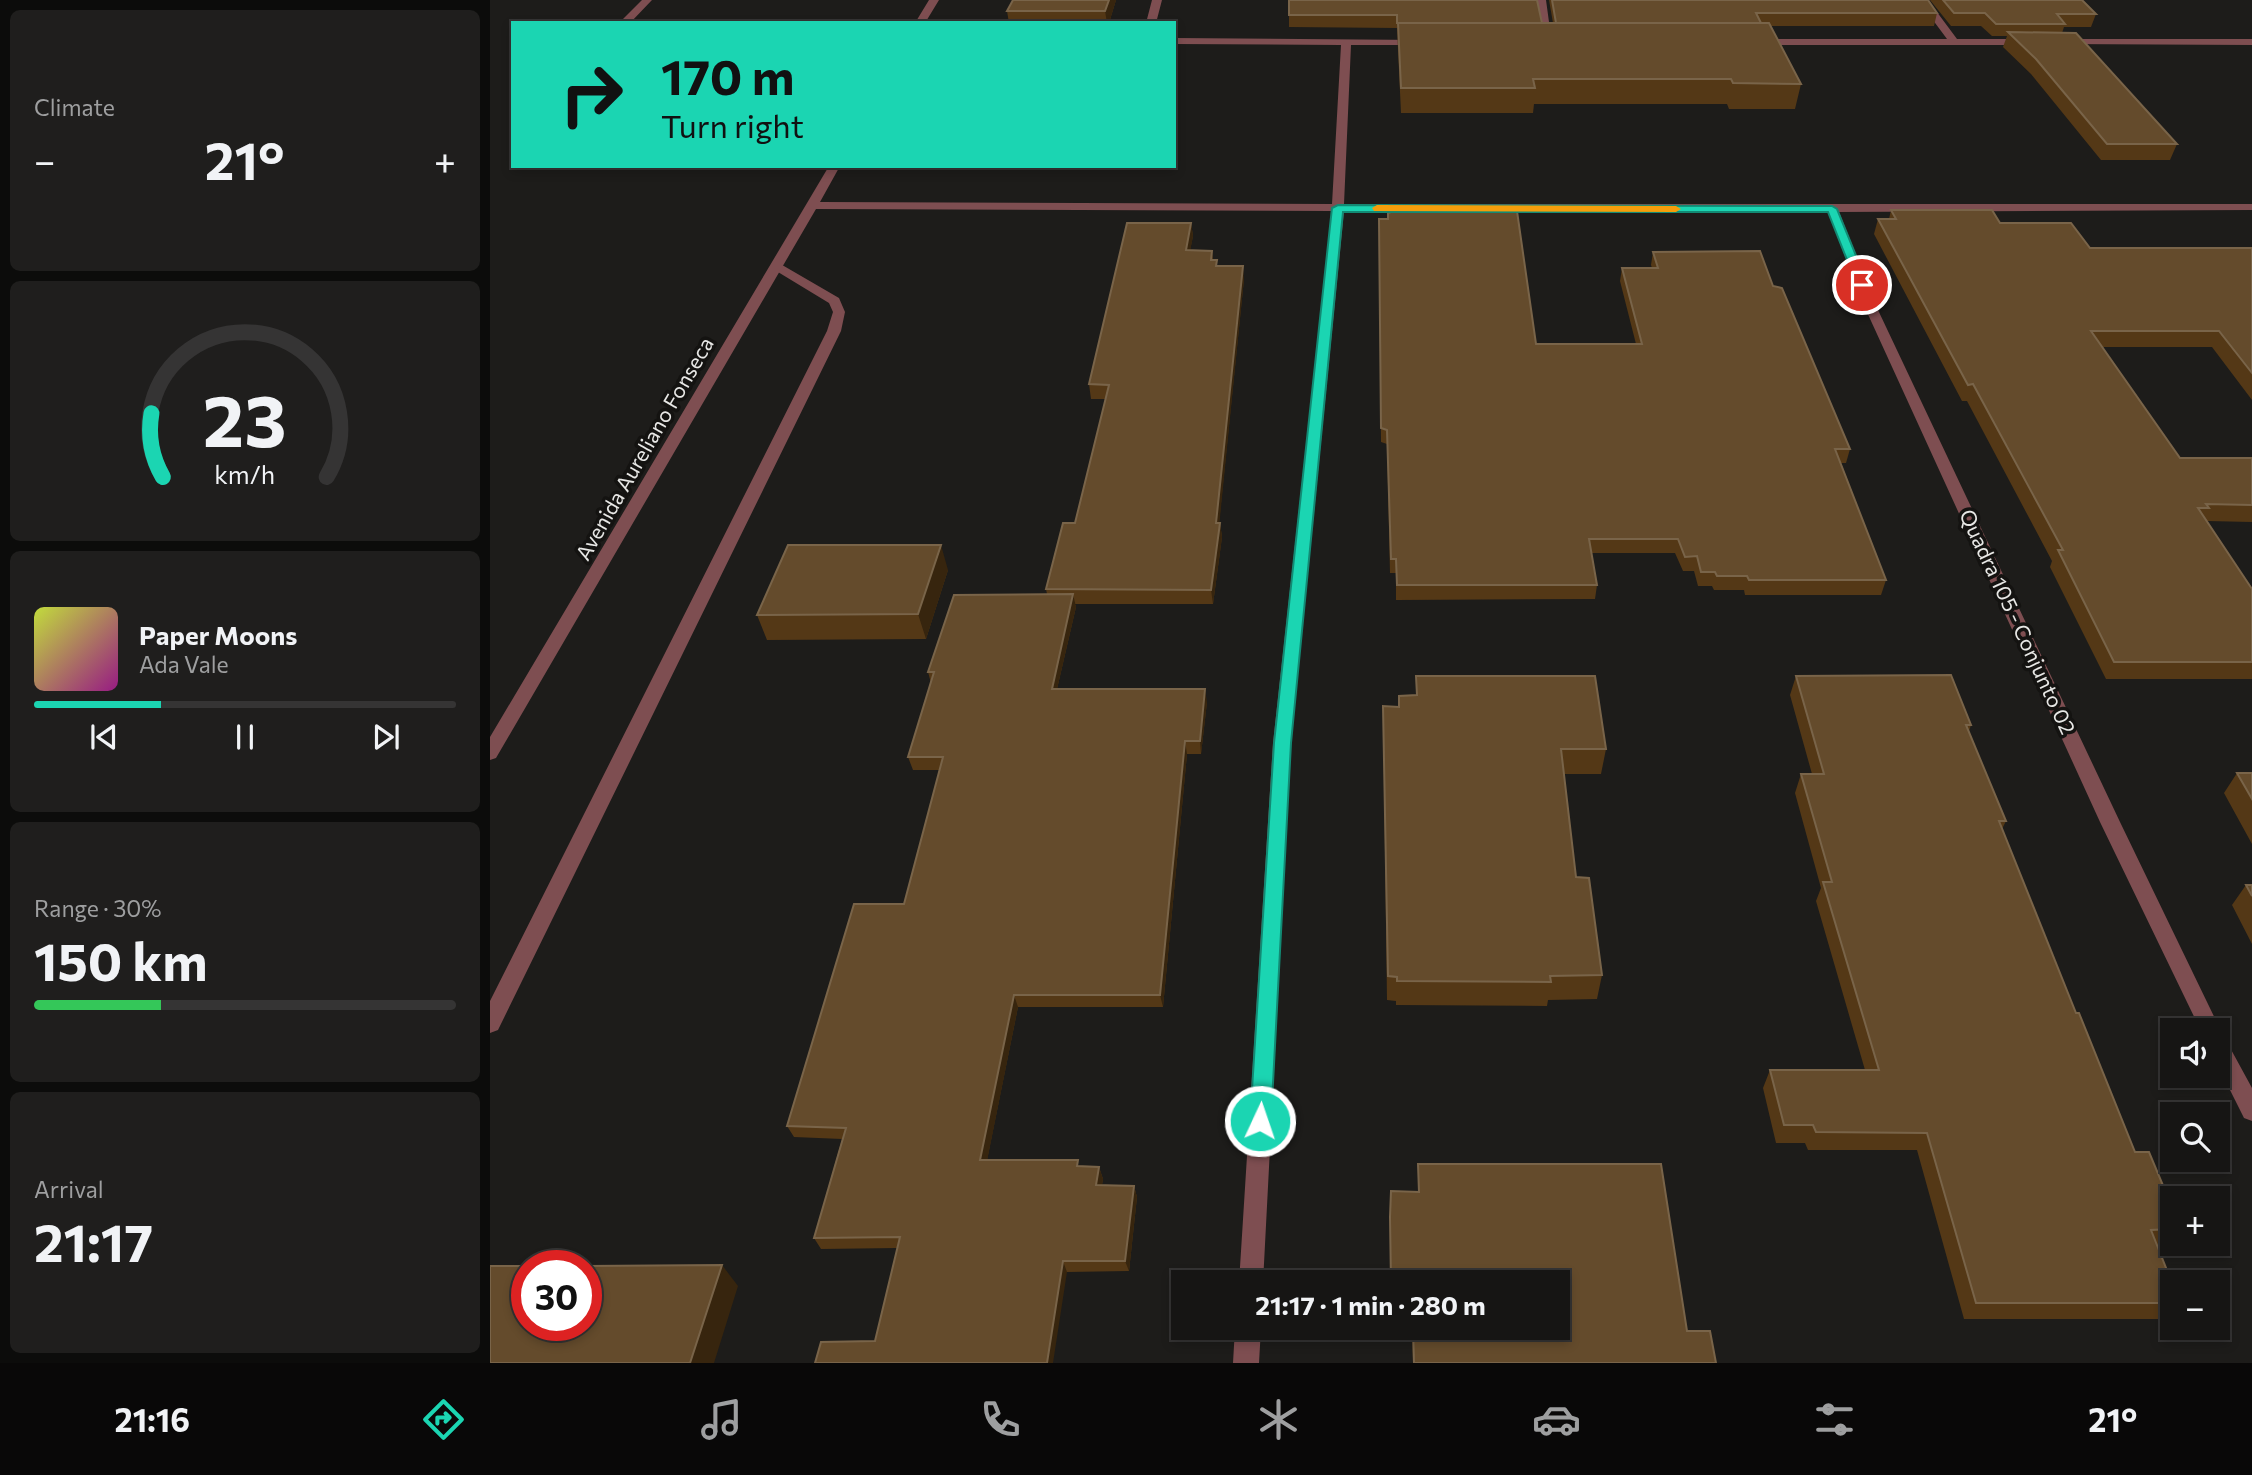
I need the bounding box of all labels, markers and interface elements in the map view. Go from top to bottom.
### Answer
text: 170 m [661,45,794,105]
icon: right [546,49,637,140]
text: Climate [34,93,115,121]
text: Turn right [661,105,804,145]
text: 21° [205,127,284,191]
text: − [34,136,56,183]
text: + [434,136,456,183]
pin [1832,255,1892,315]
icon: arrive [1843,266,1881,304]
street label: Avenida Aureliano Fonseca [570,332,718,564]
text: 23 [203,373,287,462]
text: km/h [215,459,275,489]
street label: Quadra 105 - Conjunto 02 [1955,505,2082,738]
text: Paper Moons [139,619,297,650]
text: Ada Vale [139,650,229,678]
icon: previous [85,718,123,756]
icon: pause [226,718,264,756]
icon: next [367,718,405,756]
text: Range · 30% [34,894,162,922]
text: 150 km [34,928,208,992]
map controls [2160,1018,2230,1340]
button: sound [2160,1018,2230,1088]
position arrow [1223,1084,1297,1158]
button: search [2160,1102,2230,1172]
text: Arrival [34,1175,104,1203]
button: + [2160,1186,2230,1256]
text: 21:17 [34,1209,153,1273]
speed limit sign: 30 [511,1250,602,1341]
button: − [2160,1270,2230,1340]
text: 21:17 · 1 min · 280 m [1255,1289,1486,1320]
icon: directions [419,1395,468,1444]
icon: music [697,1395,746,1444]
icon: phone [976,1395,1025,1444]
icon: climate [1254,1395,1303,1444]
icon: car [1532,1395,1581,1444]
icon: filters [1810,1395,1859,1444]
text: 21:16 [115,1399,190,1439]
text: 21° [2088,1399,2137,1439]

